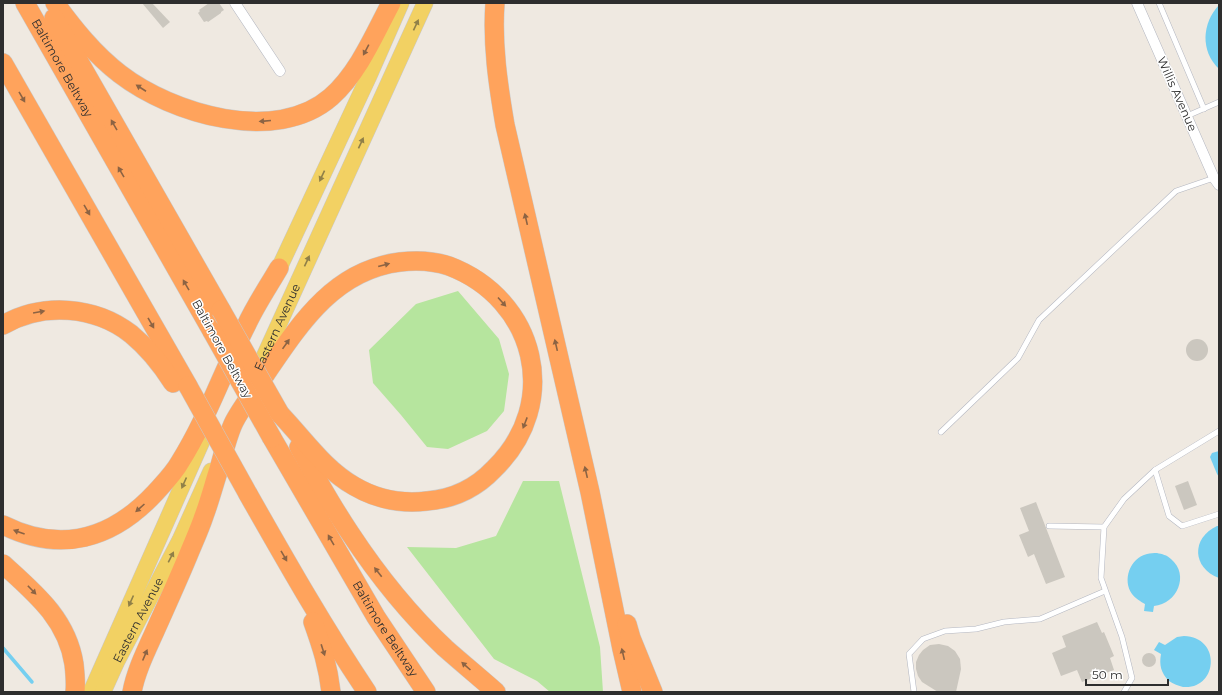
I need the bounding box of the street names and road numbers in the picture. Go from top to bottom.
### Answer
street label: Baltimore Beltway [29,16,97,120]
street label: Willis Avenue [1154,54,1201,134]
street label: Eastern Avenue [251,281,303,373]
street label: Baltimore Beltway [189,297,256,401]
street label: Eastern Avenue [109,575,166,665]
street label: Baltimore Beltway [350,578,422,680]

